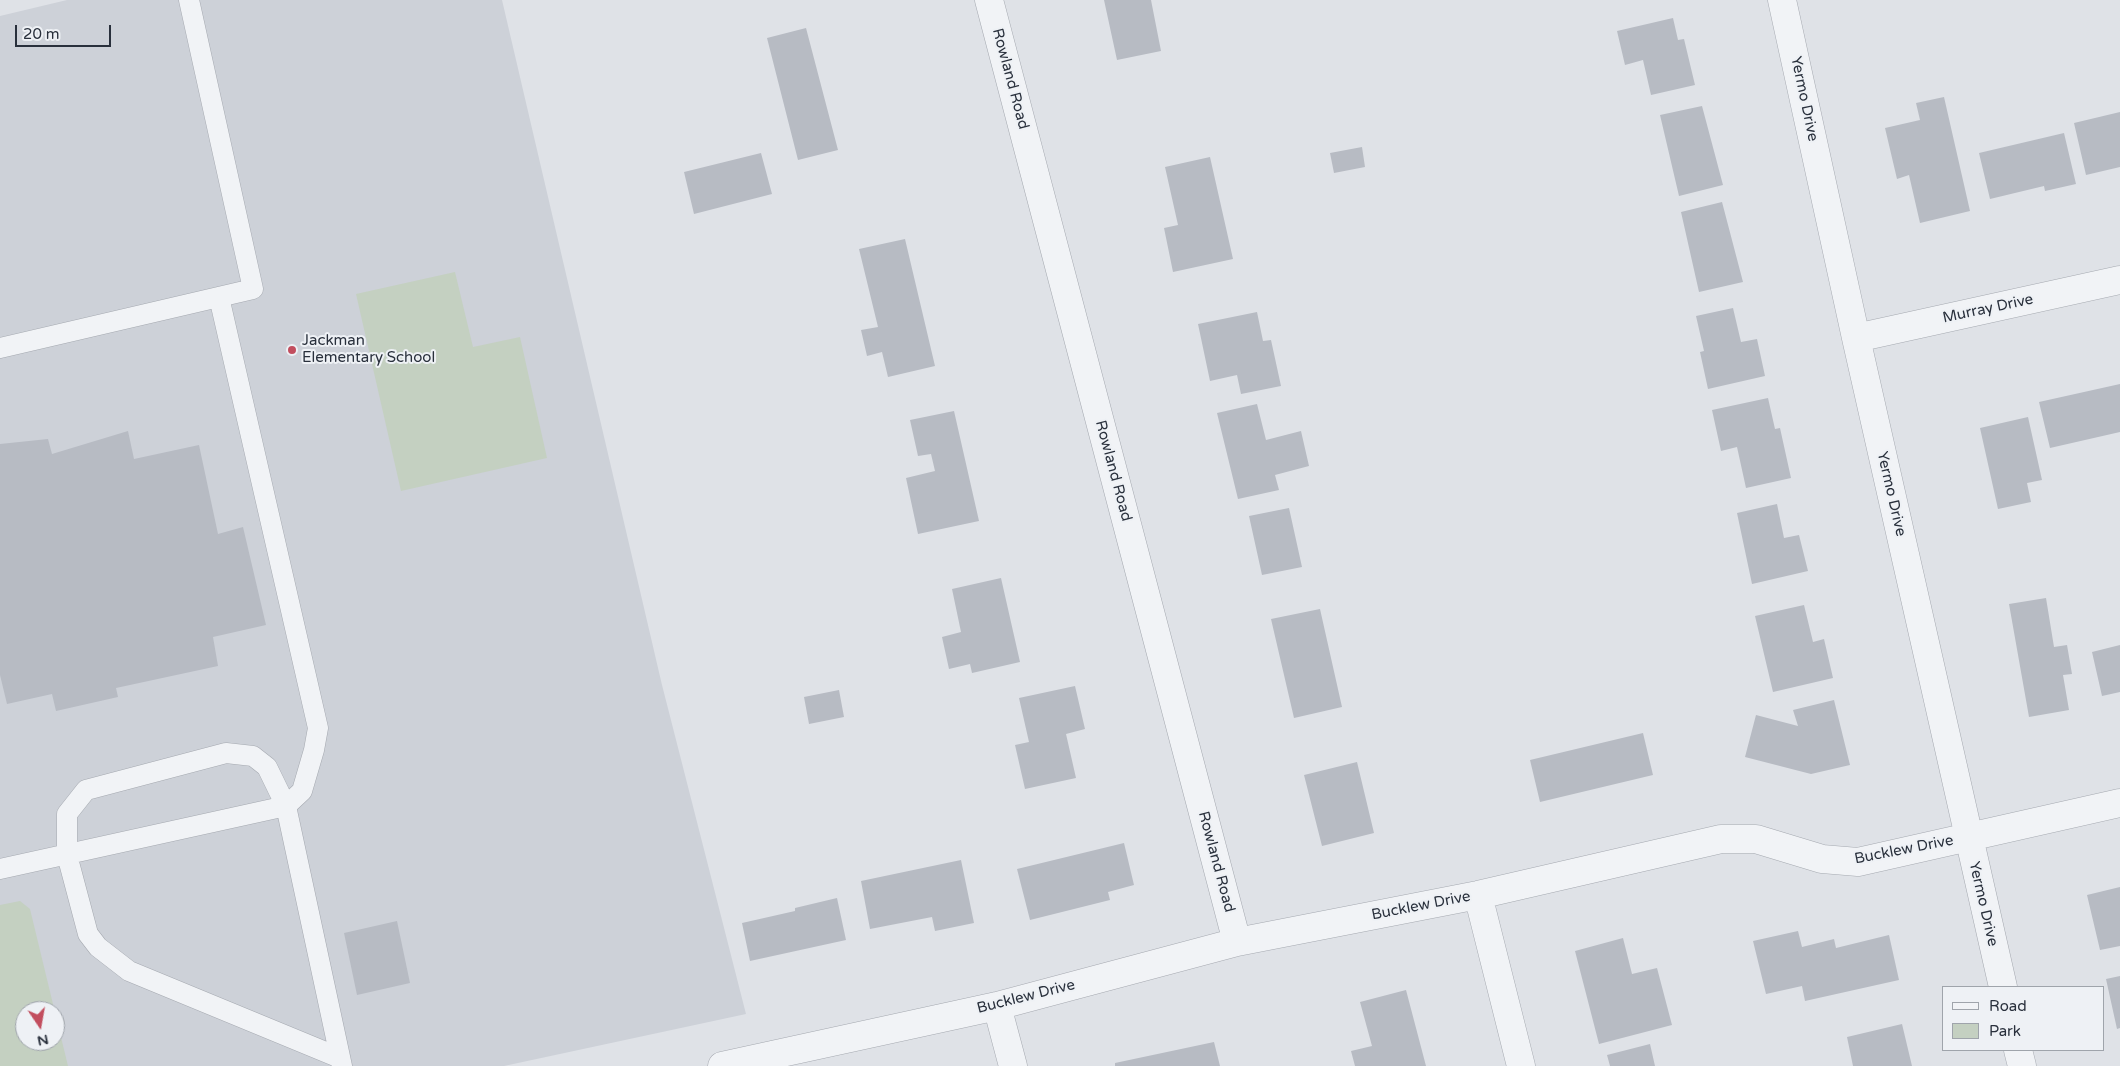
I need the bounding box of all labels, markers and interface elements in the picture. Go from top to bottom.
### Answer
scale bar [18,15,114,47]
text: 20 m [23,25,60,43]
street label: Rowland Road [988,26,1032,132]
street label: Yermo Drive [1786,55,1822,143]
street label: Murray Drive [1941,291,2035,327]
place label: Jackman Elementary School [302,332,435,367]
marker: Jackman Elementary School [286,344,298,356]
street label: Rowland Road [1091,418,1135,524]
street label: Yermo Drive [1873,450,1909,538]
street label: Rowland Road [1194,809,1238,915]
street label: Bucklew Drive [1853,832,1955,868]
street label: Yermo Drive [1965,860,2001,948]
street label: Bucklew Drive [1370,888,1472,924]
street label: Bucklew Drive [975,976,1077,1018]
legend [1942,986,2105,1051]
text: Road [1989,997,2027,1015]
north arrow [15,1001,65,1051]
text: Park [1989,1022,2021,1040]
text: N [36,1031,50,1050]

